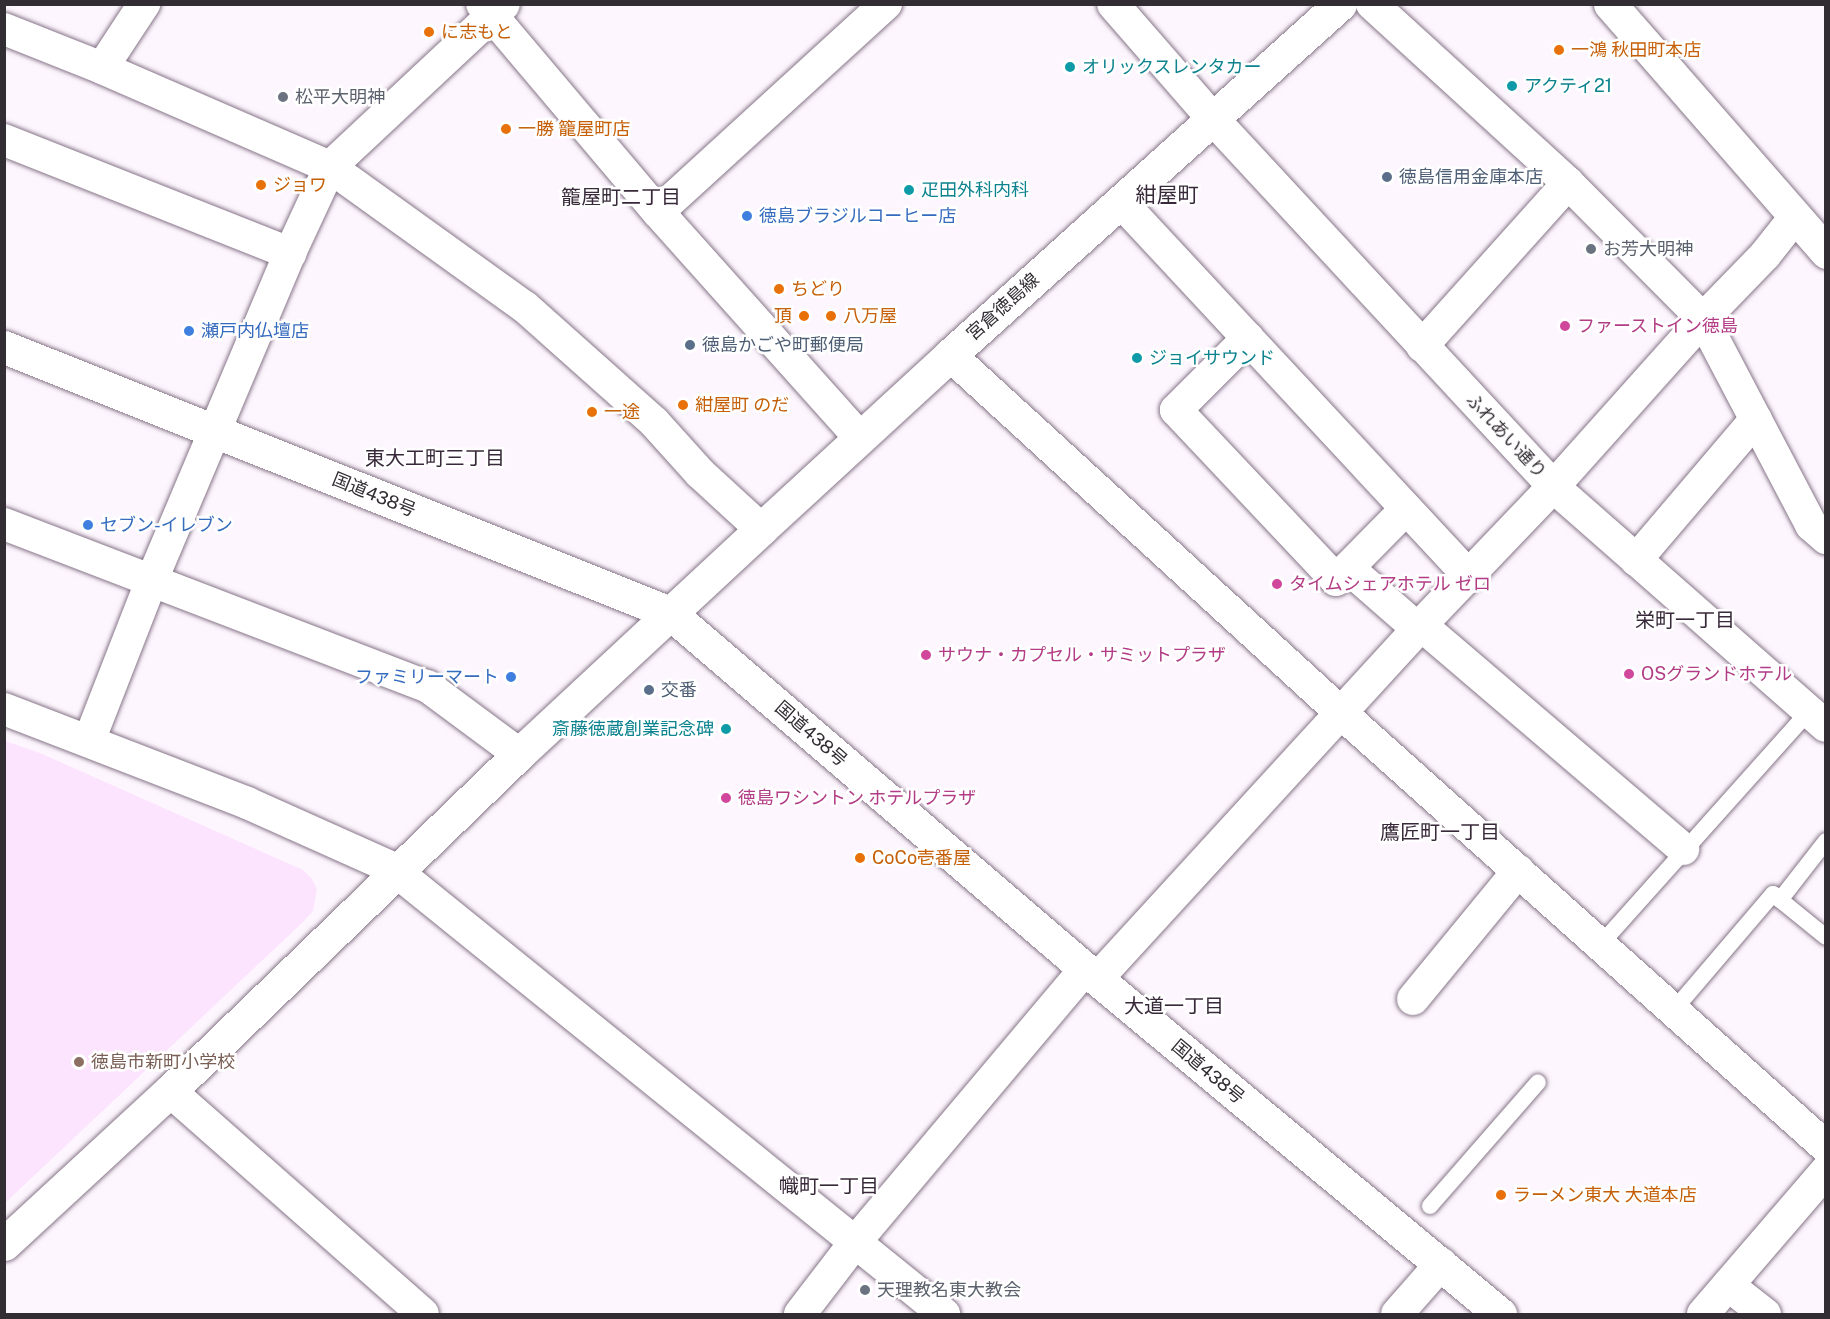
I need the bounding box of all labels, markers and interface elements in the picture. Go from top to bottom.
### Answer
place label: に志もと [441,21,513,43]
marker: に志もと [422,25,436,39]
place label: 一鴻 秋田町本店 [1571,39,1701,61]
marker: 一鴻 秋田町本店 [1552,43,1566,57]
place label: オリックスレンタカー [1082,56,1262,78]
marker: オリックスレンタカー [1063,60,1077,74]
place label: アクティ21 [1524,75,1614,97]
marker: アクティ21 [1505,79,1519,93]
place label: 松平大明神 [295,86,385,108]
marker: 松平大明神 [276,90,290,104]
place label: 一勝 籠屋町店 [518,118,630,140]
marker: 一勝 籠屋町店 [499,122,513,136]
place label: 徳島信用金庫本店 [1399,166,1543,188]
marker: 徳島信用金庫本店 [1380,170,1394,184]
place label: ジョワ [273,174,327,196]
marker: ジョワ [254,178,268,192]
place label: 疋田外科内科 [921,179,1029,201]
district label: 紺屋町 [1136,182,1198,208]
marker: 疋田外科内科 [902,183,916,197]
district label: 籠屋町二丁目 [561,185,681,209]
place label: 徳島ブラジルコーヒー店 [759,205,957,227]
marker: 徳島ブラジルコーヒー店 [740,209,754,223]
place label: お芳大明神 [1603,238,1693,260]
marker: お芳大明神 [1584,242,1598,256]
street label: 宮倉徳島線 [962,269,1044,345]
place label: ちどり [791,278,845,300]
marker: ちどり [772,282,786,296]
place label: 頂 [774,305,792,327]
place label: 八万屋 [843,305,897,327]
marker: 頂 [797,309,811,323]
marker: 八万屋 [824,309,838,323]
place label: ファーストイン徳島 [1577,315,1739,337]
marker: ファーストイン徳島 [1558,319,1572,333]
place label: 瀬戸内仏壇店 [201,320,309,342]
marker: 瀬戸内仏壇店 [182,324,196,338]
place label: 徳島かごや町郵便局 [702,334,864,356]
marker: 徳島かごや町郵便局 [683,338,697,352]
place label: ジョイサウンド [1149,347,1275,369]
marker: ジョイサウンド [1130,351,1144,365]
street label: ふれあい通り [1461,389,1551,483]
place label: 紺屋町 のだ [695,394,789,416]
marker: 紺屋町 のだ [676,398,690,412]
place label: 一途 [604,401,640,423]
marker: 一途 [585,405,599,419]
district label: 東大工町三丁目 [365,446,505,470]
street label: 国道438号 [329,468,419,522]
place label: セブン-イレブン [100,514,233,536]
marker: セブン-イレブン [81,518,95,532]
place label: タイムシェアホテル ゼロ [1289,573,1491,595]
marker: タイムシェアホテル ゼロ [1270,577,1284,591]
district label: 栄町一丁目 [1635,608,1735,632]
place label: サウナ・カプセル・サミットプラザ [938,644,1226,666]
marker: サウナ・カプセル・サミットプラザ [919,648,933,662]
place label: OSグランドホテル [1641,663,1792,685]
place label: ファミリーマート [355,666,499,688]
marker: OSグランドホテル [1622,667,1636,681]
marker: ファミリーマート [504,670,518,684]
place label: 交番 [661,679,697,701]
marker: 交番 [642,683,656,697]
street label: 国道438号 [771,697,851,771]
place label: 斎藤徳蔵創業記念碑 [552,718,714,740]
marker: 斎藤徳蔵創業記念碑 [719,722,733,736]
place label: 徳島ワシントン ホテルプラザ [738,787,976,809]
marker: 徳島ワシントン ホテルプラザ [719,791,733,805]
district label: 鷹匠町一丁目 [1380,820,1500,844]
place label: CoCo壱番屋 [872,847,971,869]
marker: CoCo壱番屋 [853,851,867,865]
district label: 大道一丁目 [1124,994,1224,1018]
street label: 国道438号 [1167,1035,1249,1109]
place label: 徳島市新町小学校 [91,1051,235,1073]
marker: 徳島市新町小学校 [72,1055,86,1069]
district label: 幟町一丁目 [779,1174,879,1198]
place label: ラーメン東大 大道本店 [1513,1184,1697,1206]
marker: ラーメン東大 大道本店 [1494,1188,1508,1202]
place label: 天理教名東大教会 [877,1279,1021,1301]
marker: 天理教名東大教会 [858,1283,872,1297]

